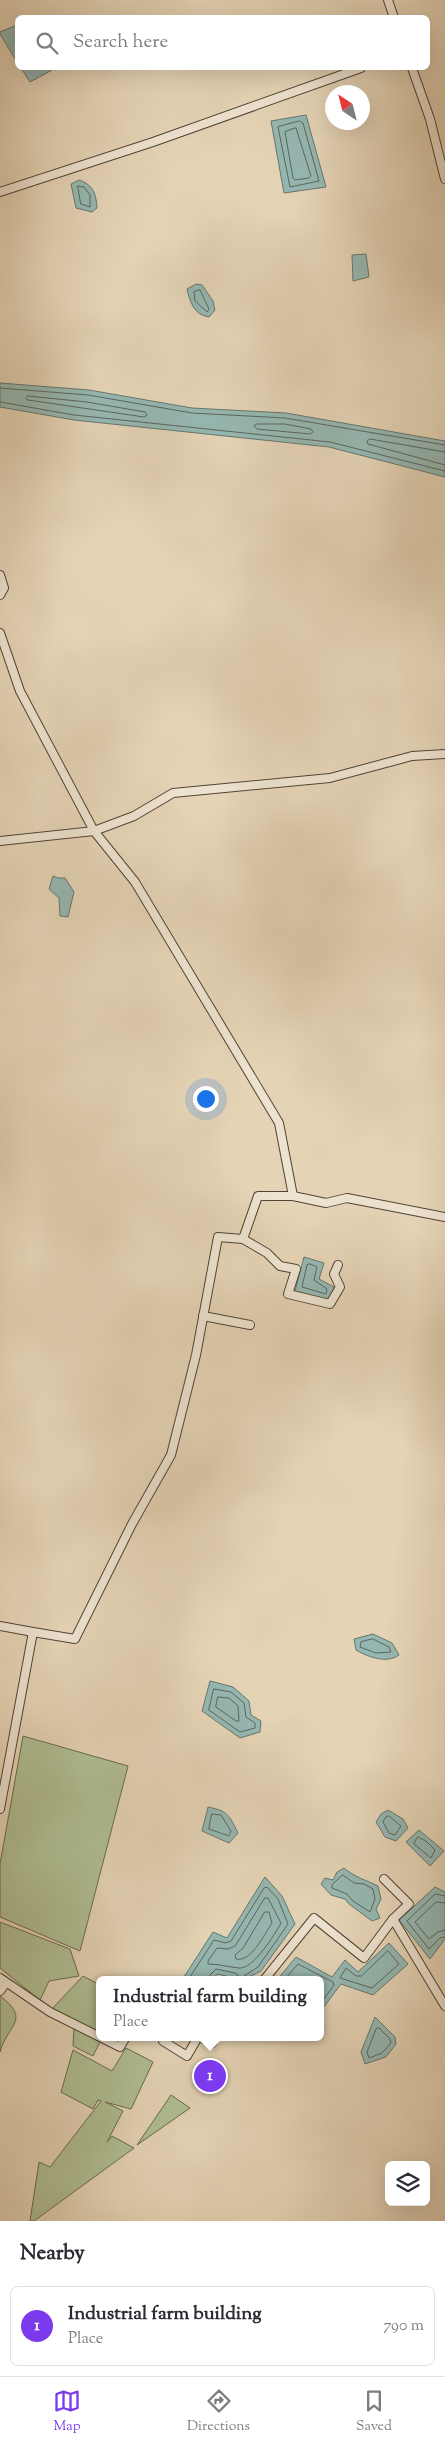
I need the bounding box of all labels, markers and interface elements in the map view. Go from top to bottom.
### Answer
search box [15,15,430,70]
icon: search [33,29,61,57]
text: Search here [73,29,168,56]
north arrow [325,85,370,130]
your location [193,1086,219,1112]
popup [96,1976,324,2041]
text: Industrial farm building [113,1984,307,2011]
text: Place [113,2011,149,2034]
pin: 1 [194,2057,226,2095]
map controls [385,2161,430,2206]
button: layers [385,2161,430,2206]
text: Nearby [20,2239,85,2269]
text: Industrial farm building [68,2301,262,2328]
text: 1 [34,2315,40,2338]
text: 790 m [383,2315,424,2338]
text: Place [68,2328,103,2351]
tab: Map [53,2387,81,2437]
tab: Directions [187,2387,250,2437]
tab: Saved [356,2387,392,2437]

